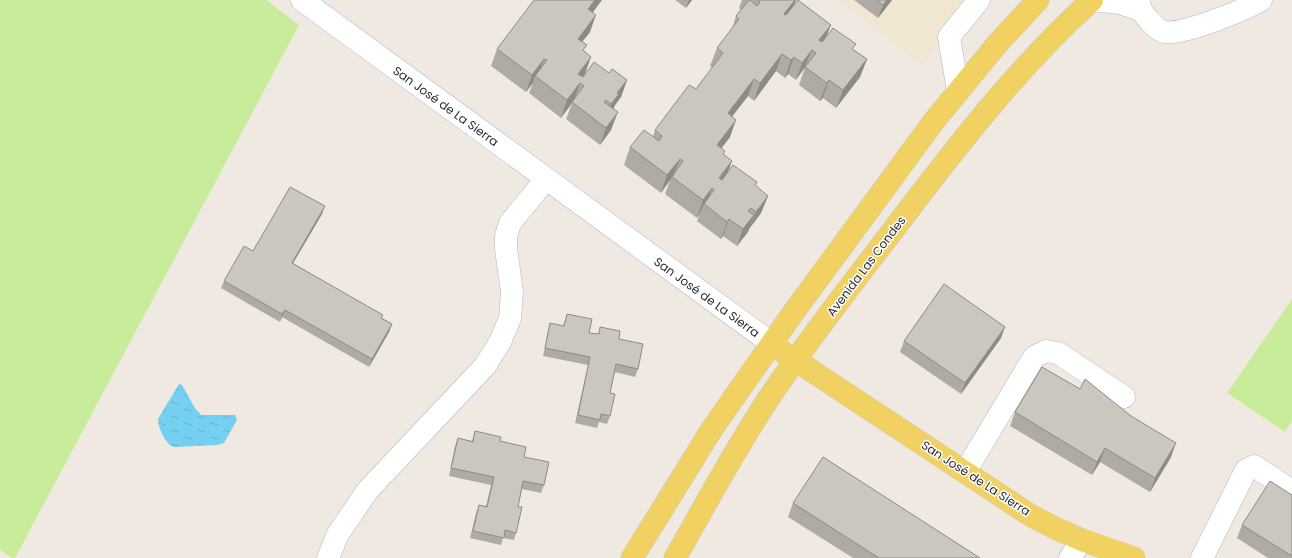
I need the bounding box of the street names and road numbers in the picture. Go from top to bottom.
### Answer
street label: San José de La Sierra [390,62,502,150]
street label: Avenida Las Condes [823,212,909,320]
street label: San José de La Sierra [651,253,763,341]
street label: San José de La Sierra [918,436,1034,520]

